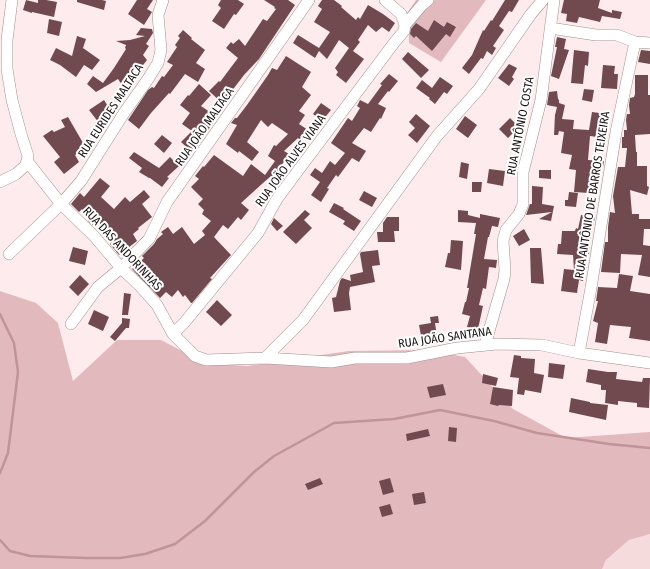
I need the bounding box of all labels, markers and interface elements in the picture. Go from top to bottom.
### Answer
street label: RUA EURIDES MALTACA [75,61,147,161]
street label: RUA ANTÔNIO COSTA [504,76,538,176]
street label: RUA JOÃO MALTACA [173,85,237,169]
street label: RUA ANTÔNIO DE BARROS TEIXEIRA [573,110,613,280]
street label: RUA JOÃO ALVES VIANA [253,112,329,210]
street label: RUA DAS ANDORINHAS [80,204,164,294]
street label: RUA JOÃO SANTANA [397,324,493,352]

